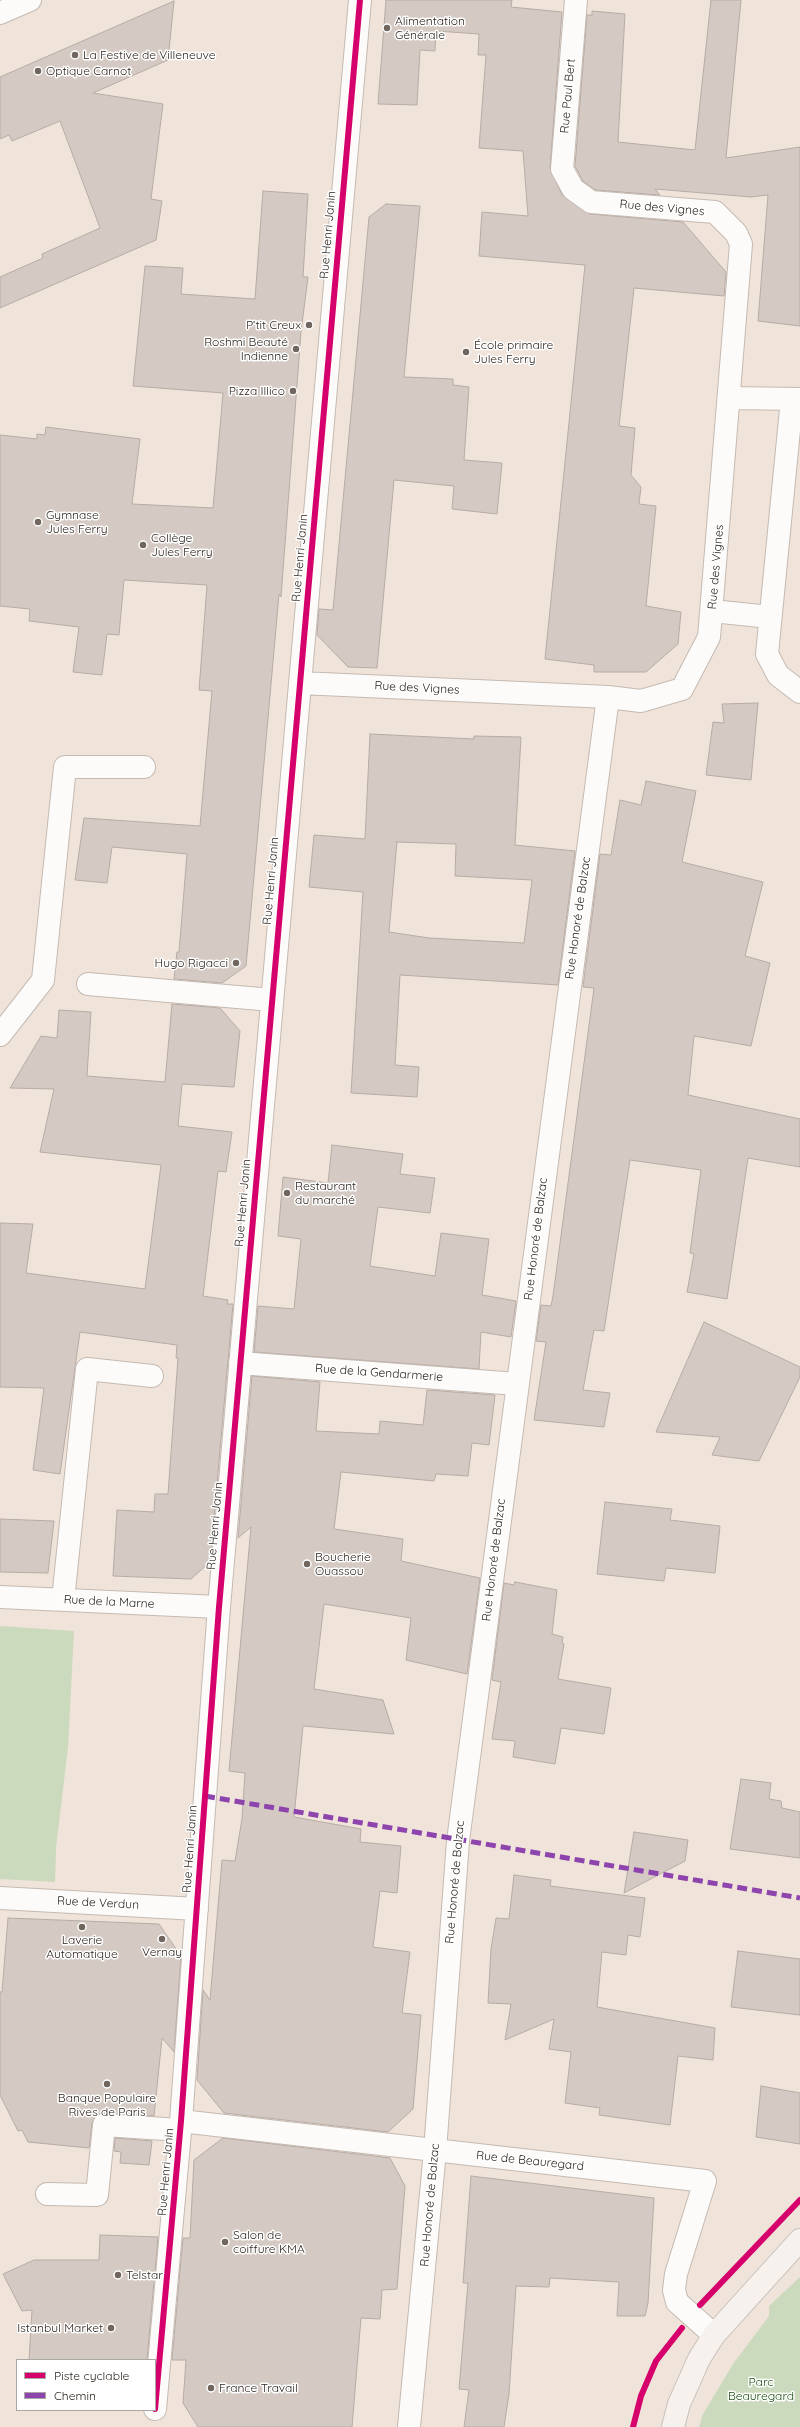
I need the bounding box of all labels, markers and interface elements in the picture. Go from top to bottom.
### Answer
place label: Alimentation Générale [395,14,465,42]
marker: Alimentation Générale [382,23,392,33]
place label: La Festive de Villeneuve [83,48,216,62]
marker: La Festive de Villeneuve [70,50,80,60]
street label: Rue Paul Bert [558,58,578,134]
place label: Optique Carnot [46,64,131,78]
marker: Optique Carnot [33,66,43,76]
street label: Rue Henri Janin [317,190,339,280]
street label: Rue des Vignes [619,197,705,219]
place label: P’tit Creux [246,318,301,332]
marker: P’tit Creux [304,320,314,330]
place label: Roshmi Beauté Indienne [204,335,288,363]
place label: École primaire Jules Ferry [474,338,553,366]
marker: Roshmi Beauté Indienne [291,344,301,354]
marker: École primaire Jules Ferry [461,347,471,357]
place label: Pizza Illico [229,384,285,398]
marker: Pizza Illico [288,386,298,396]
place label: Gymnase Jules Ferry [46,508,107,536]
street label: Rue Henri Janin [289,513,311,603]
marker: Gymnase Jules Ferry [33,517,43,527]
street label: Rue des Vignes [705,524,727,610]
place label: Collège Jules Ferry [151,531,212,559]
marker: Collège Jules Ferry [138,540,148,550]
street label: Rue des Vignes [374,679,460,697]
street label: Rue Henri Janin [260,836,282,926]
street label: Rue Honoré de Balzac [562,856,594,980]
place label: Hugo Rigacci [155,956,228,970]
marker: Hugo Rigacci [231,958,241,968]
street label: Rue Henri Janin [232,1158,254,1248]
street label: Rue Honoré de Balzac [521,1177,551,1301]
place label: Restaurant du marché [295,1179,356,1207]
marker: Restaurant du marché [282,1188,292,1198]
street label: Rue de la Gendarmerie [314,1361,444,1385]
street label: Rue Henri Janin [204,1481,226,1571]
street label: Rue Honoré de Balzac [479,1498,509,1622]
place label: Boucherie Ouassou [315,1550,371,1578]
marker: Boucherie Ouassou [302,1559,312,1569]
street label: Rue de la Marne [63,1592,155,1612]
street label: Rue Henri Janin [180,1805,200,1893]
street label: Rue Honoré de Balzac [442,1820,468,1944]
street label: Rue de Verdun [57,1894,139,1912]
marker: Laverie Automatique [77,1922,87,1932]
place label: Laverie Automatique [46,1933,118,1961]
marker: Vernay [157,1934,167,1944]
place label: Vernay [142,1945,182,1959]
marker: Banque Populaire Rives de Paris [102,2079,112,2089]
place label: Banque Populaire Rives de Paris [58,2091,156,2119]
street label: Rue Henri Janin [155,2127,177,2217]
street label: Rue Honoré de Balzac [417,2143,443,2267]
street label: Rue de Beauregard [475,2148,585,2174]
place label: Salon de coiffure KMA [233,2228,305,2256]
marker: Salon de coiffure KMA [220,2237,230,2247]
place label: Telstar [126,2268,163,2282]
marker: Telstar [113,2270,123,2280]
place label: Istanbul Market [17,2321,103,2335]
marker: Istanbul Market [106,2323,116,2333]
legend [16,2359,156,2411]
text: Piste cyclable [54,2368,129,2383]
park label: Parc Beauregard [728,2375,794,2403]
place label: France Travail [219,2381,298,2395]
marker: France Travail [206,2383,216,2393]
text: Chemin [54,2388,96,2403]

